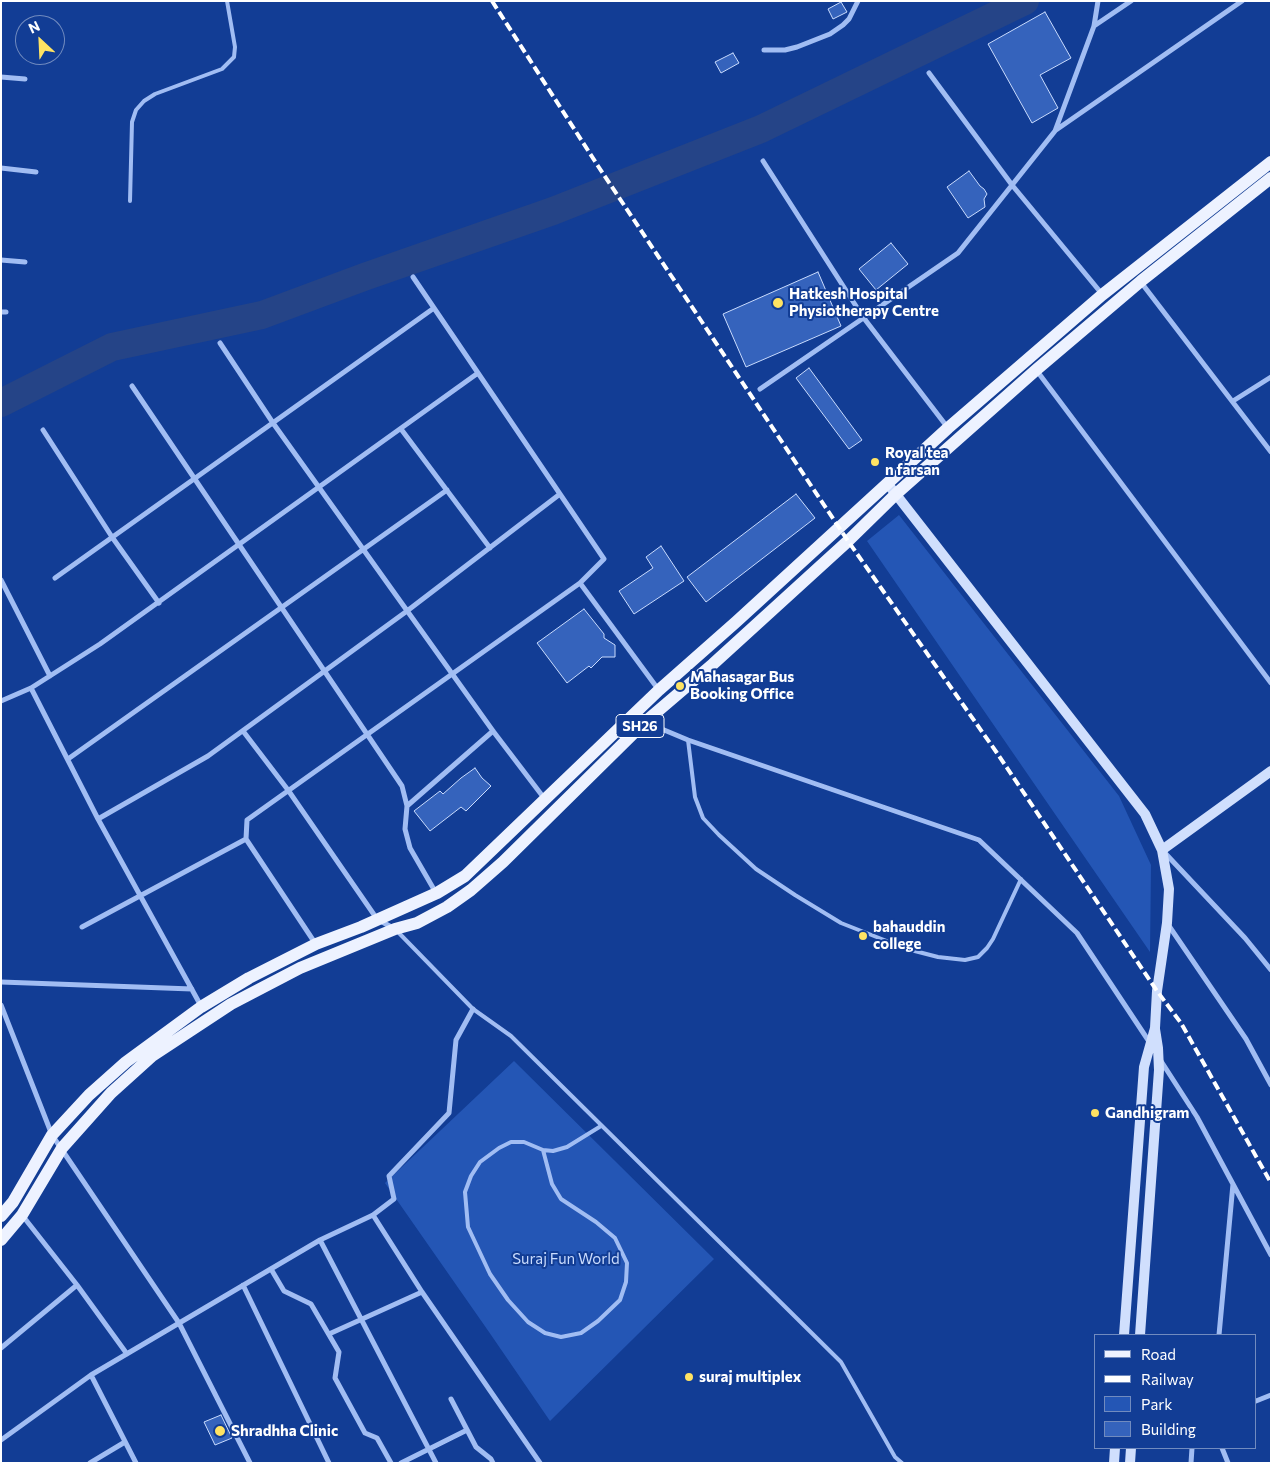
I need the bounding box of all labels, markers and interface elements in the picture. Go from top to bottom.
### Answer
north arrow [15,15,65,65]
text: N [26,17,42,37]
place label: Hatkesh Hospital Physiotherapy Centre [789,285,939,320]
marker: Hatkesh Hospital Physiotherapy Centre [771,296,785,310]
place label: Royal tea n farsan [885,444,948,479]
marker: Royal tea n farsan [869,456,881,468]
place label: Mahasagar Bus Booking Office [690,668,794,703]
marker: Mahasagar Bus Booking Office [674,680,686,692]
road number: SH26 [616,714,664,738]
place label: bahauddin college [873,918,945,953]
marker: bahauddin college [857,930,869,942]
place label: Gandhigram [1105,1104,1189,1122]
marker: Gandhigram [1089,1107,1101,1119]
park label: Suraj Fun World [512,1250,620,1268]
legend [1094,1334,1257,1449]
text: Road [1141,1345,1176,1363]
place label: suraj multiplex [699,1368,801,1386]
text: Railway [1141,1370,1194,1388]
marker: suraj multiplex [683,1371,695,1383]
text: Park [1141,1395,1172,1413]
text: Building [1141,1420,1196,1438]
place label: Shradhha Clinic [231,1422,338,1440]
marker: Shradhha Clinic [213,1424,227,1438]

